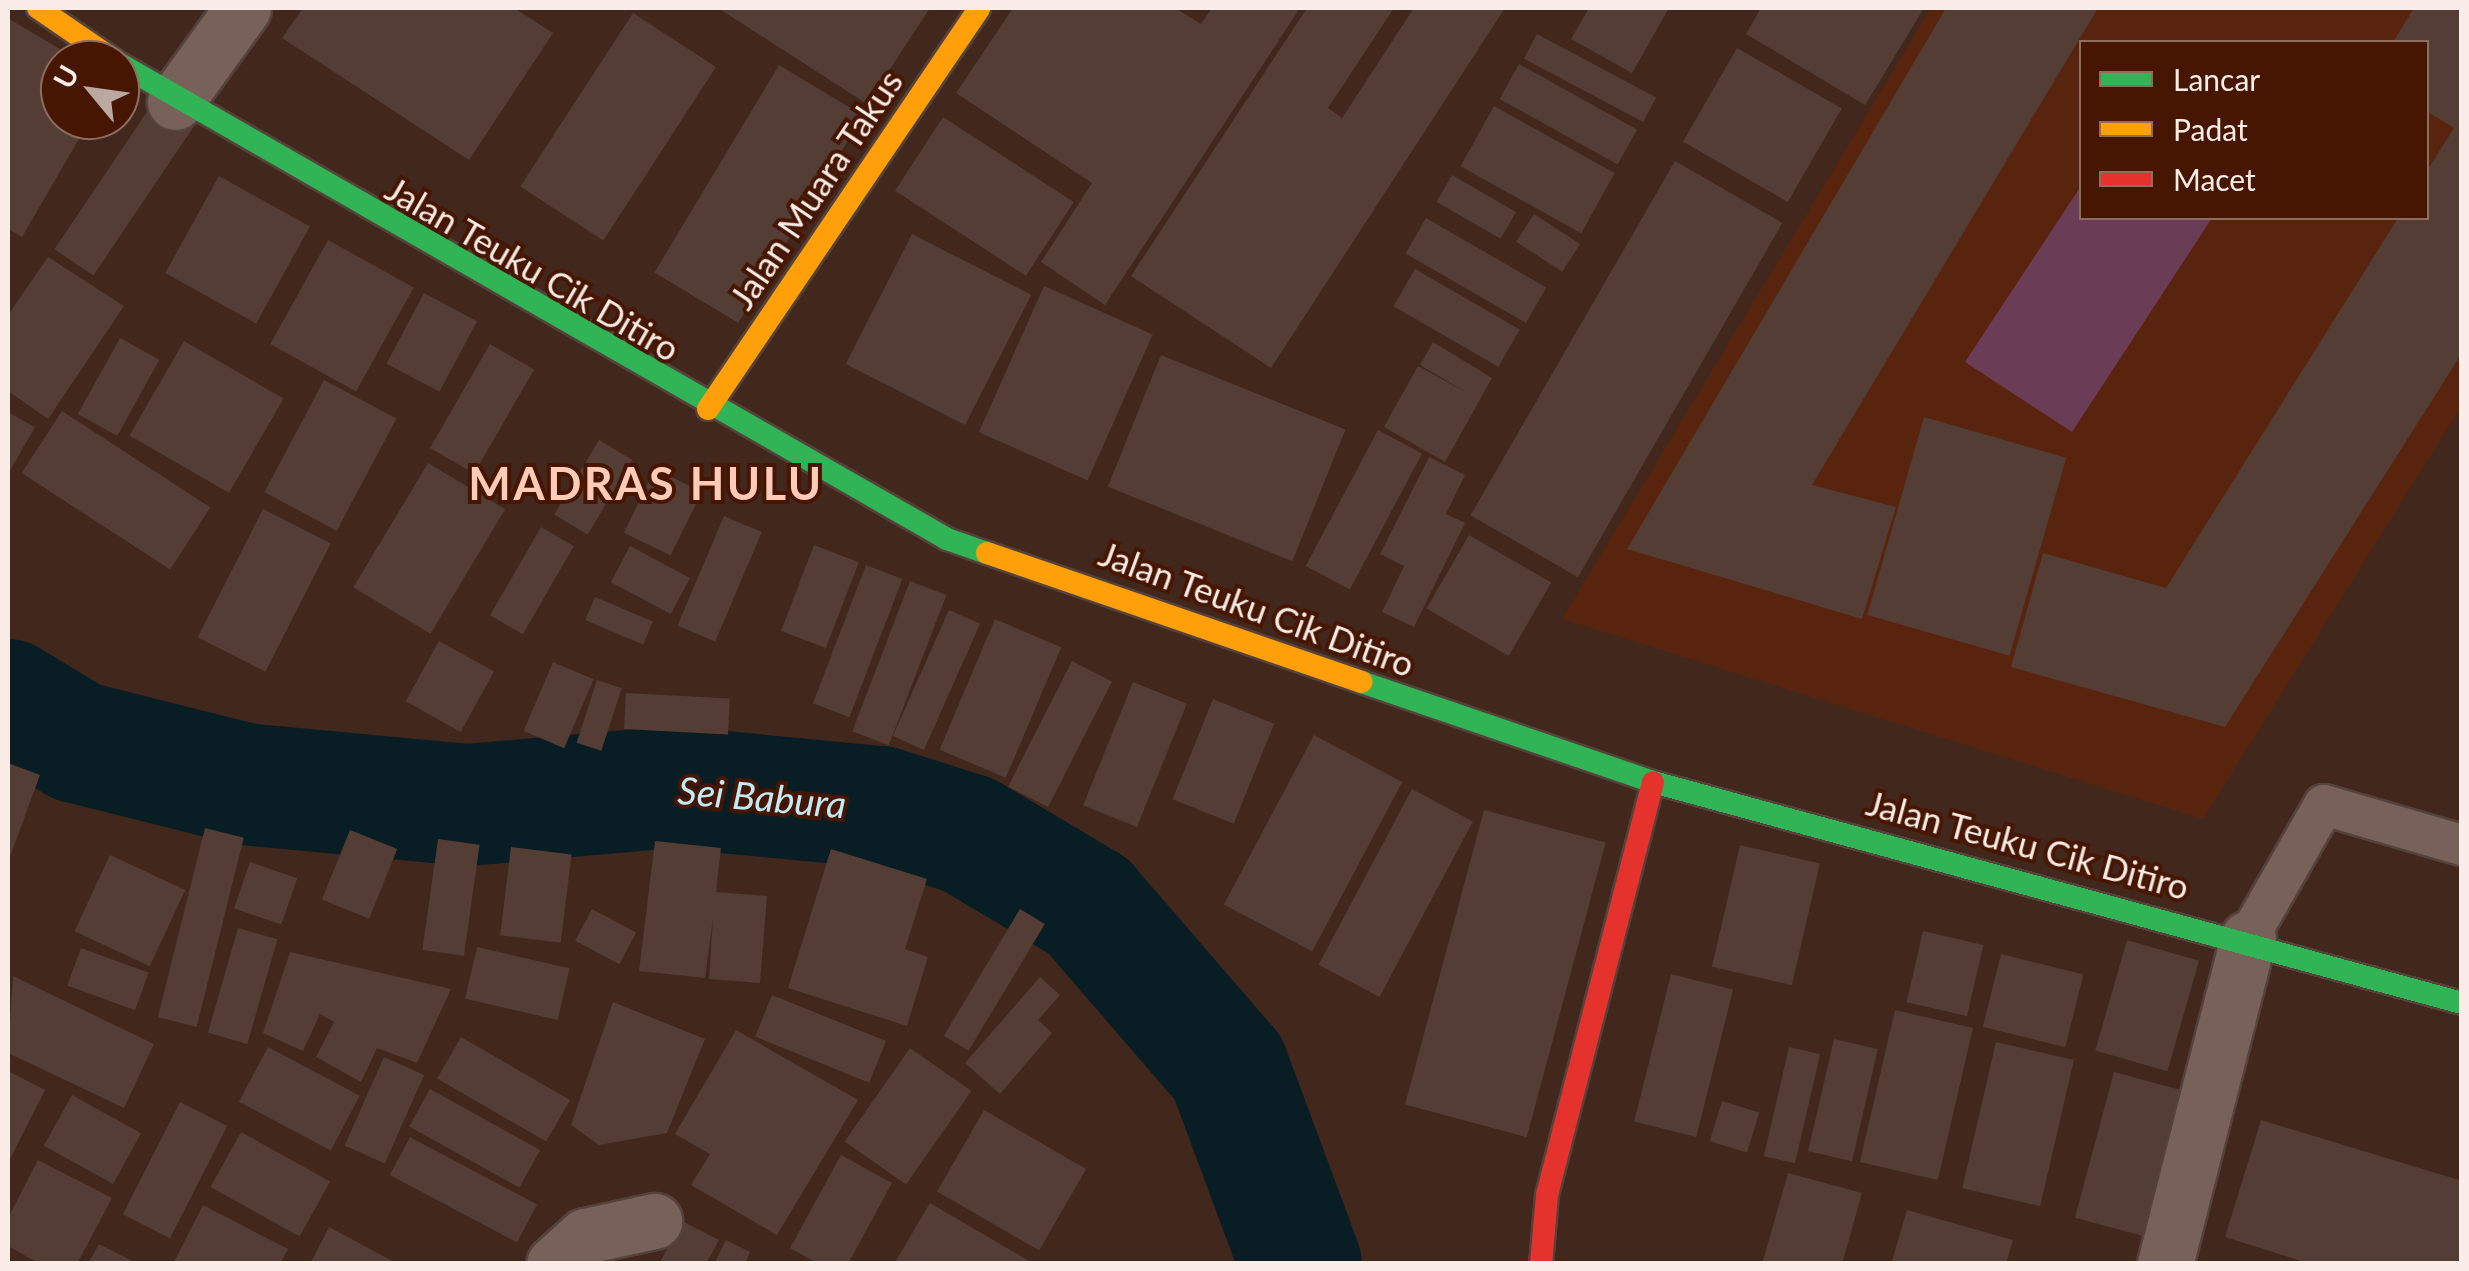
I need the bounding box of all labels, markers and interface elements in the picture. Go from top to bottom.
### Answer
north arrow [40,40,140,140]
legend [2079,40,2429,220]
text: U [46,59,85,94]
street label: Jalan Muara Takus [719,61,911,317]
text: Lancar [2173,61,2260,97]
text: Padat [2173,111,2248,147]
text: Macet [2173,161,2256,197]
street label: Jalan Teuku Cik Ditiro [378,167,688,369]
district label: MADRAS HULU [468,457,824,511]
street label: Jalan Teuku Cik Ditiro [1093,531,1421,685]
water label: Sei Babura [676,767,848,827]
street label: Jalan Teuku Cik Ditiro [1862,781,2194,907]

